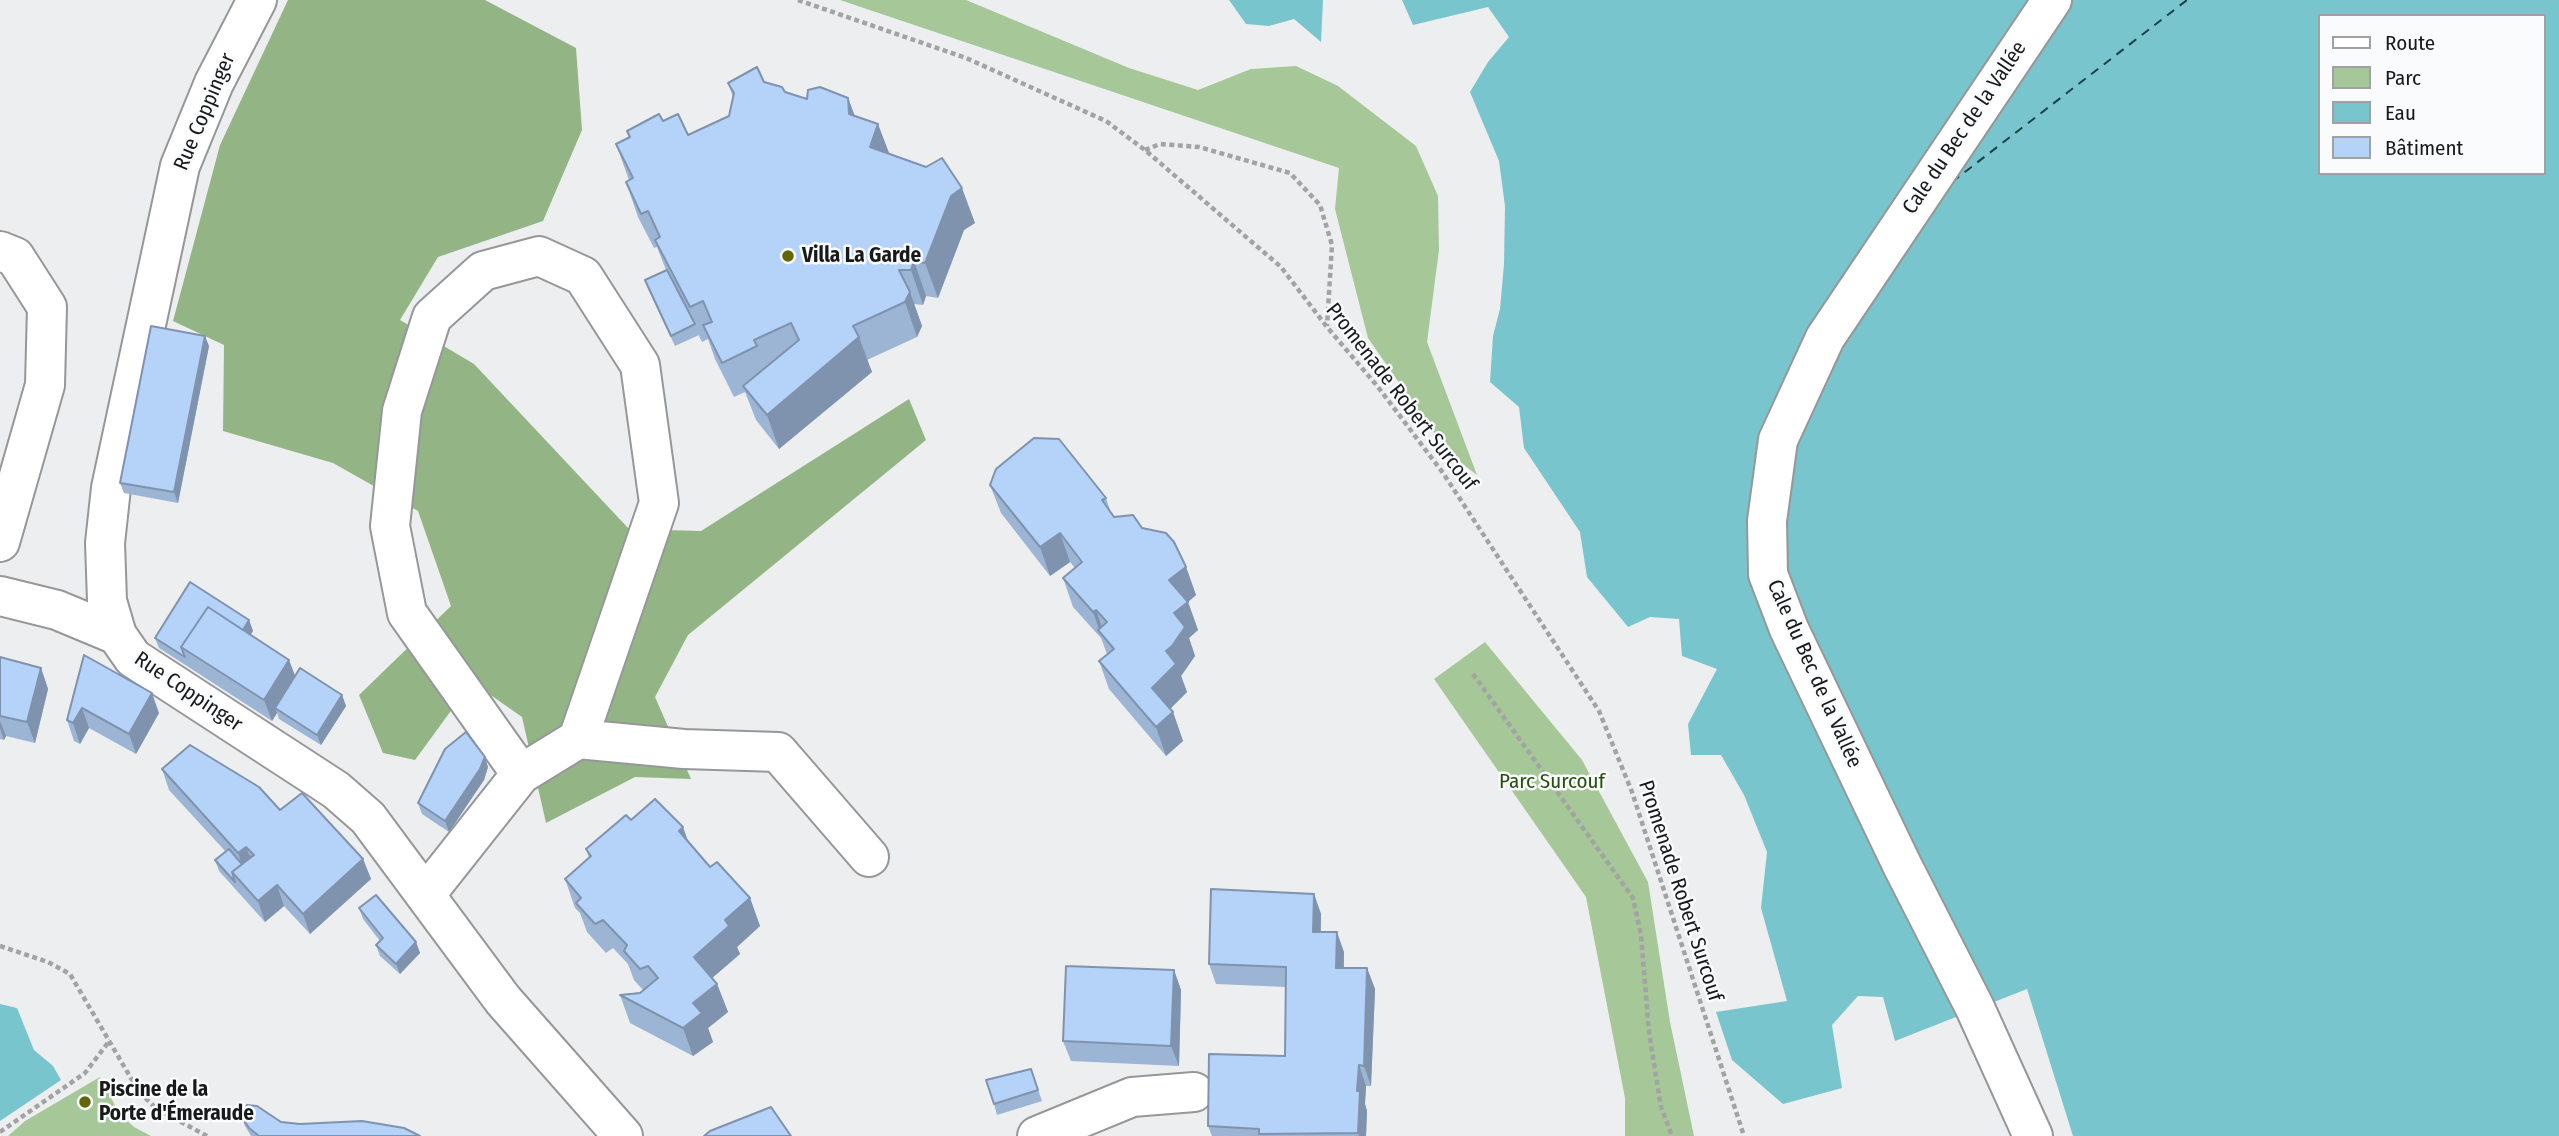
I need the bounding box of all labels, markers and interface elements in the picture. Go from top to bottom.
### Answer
legend [2318,14,2545,175]
text: Route [2385,30,2435,56]
street label: Cale du Bec de la Vallée [1898,37,2032,219]
street label: Rue Coppinger [169,50,241,174]
text: Parc [2385,65,2421,91]
text: Eau [2385,100,2416,126]
text: Bâtiment [2385,135,2463,161]
place label: Villa La Garde [802,243,921,269]
marker: Villa La Garde [780,248,796,264]
street label: Promenade Robert Surcouf [1320,298,1482,496]
street label: Cale du Bec de la Vallée [1761,576,1867,772]
street label: Rue Coppinger [129,647,247,737]
park label: Parc Surcouf [1499,769,1605,795]
street label: Promenade Robert Surcouf [1632,777,1728,1005]
place label: Piscine de la Porte d'Émeraude [99,1077,254,1127]
marker: Piscine de la Porte d'Émeraude [77,1094,93,1110]

